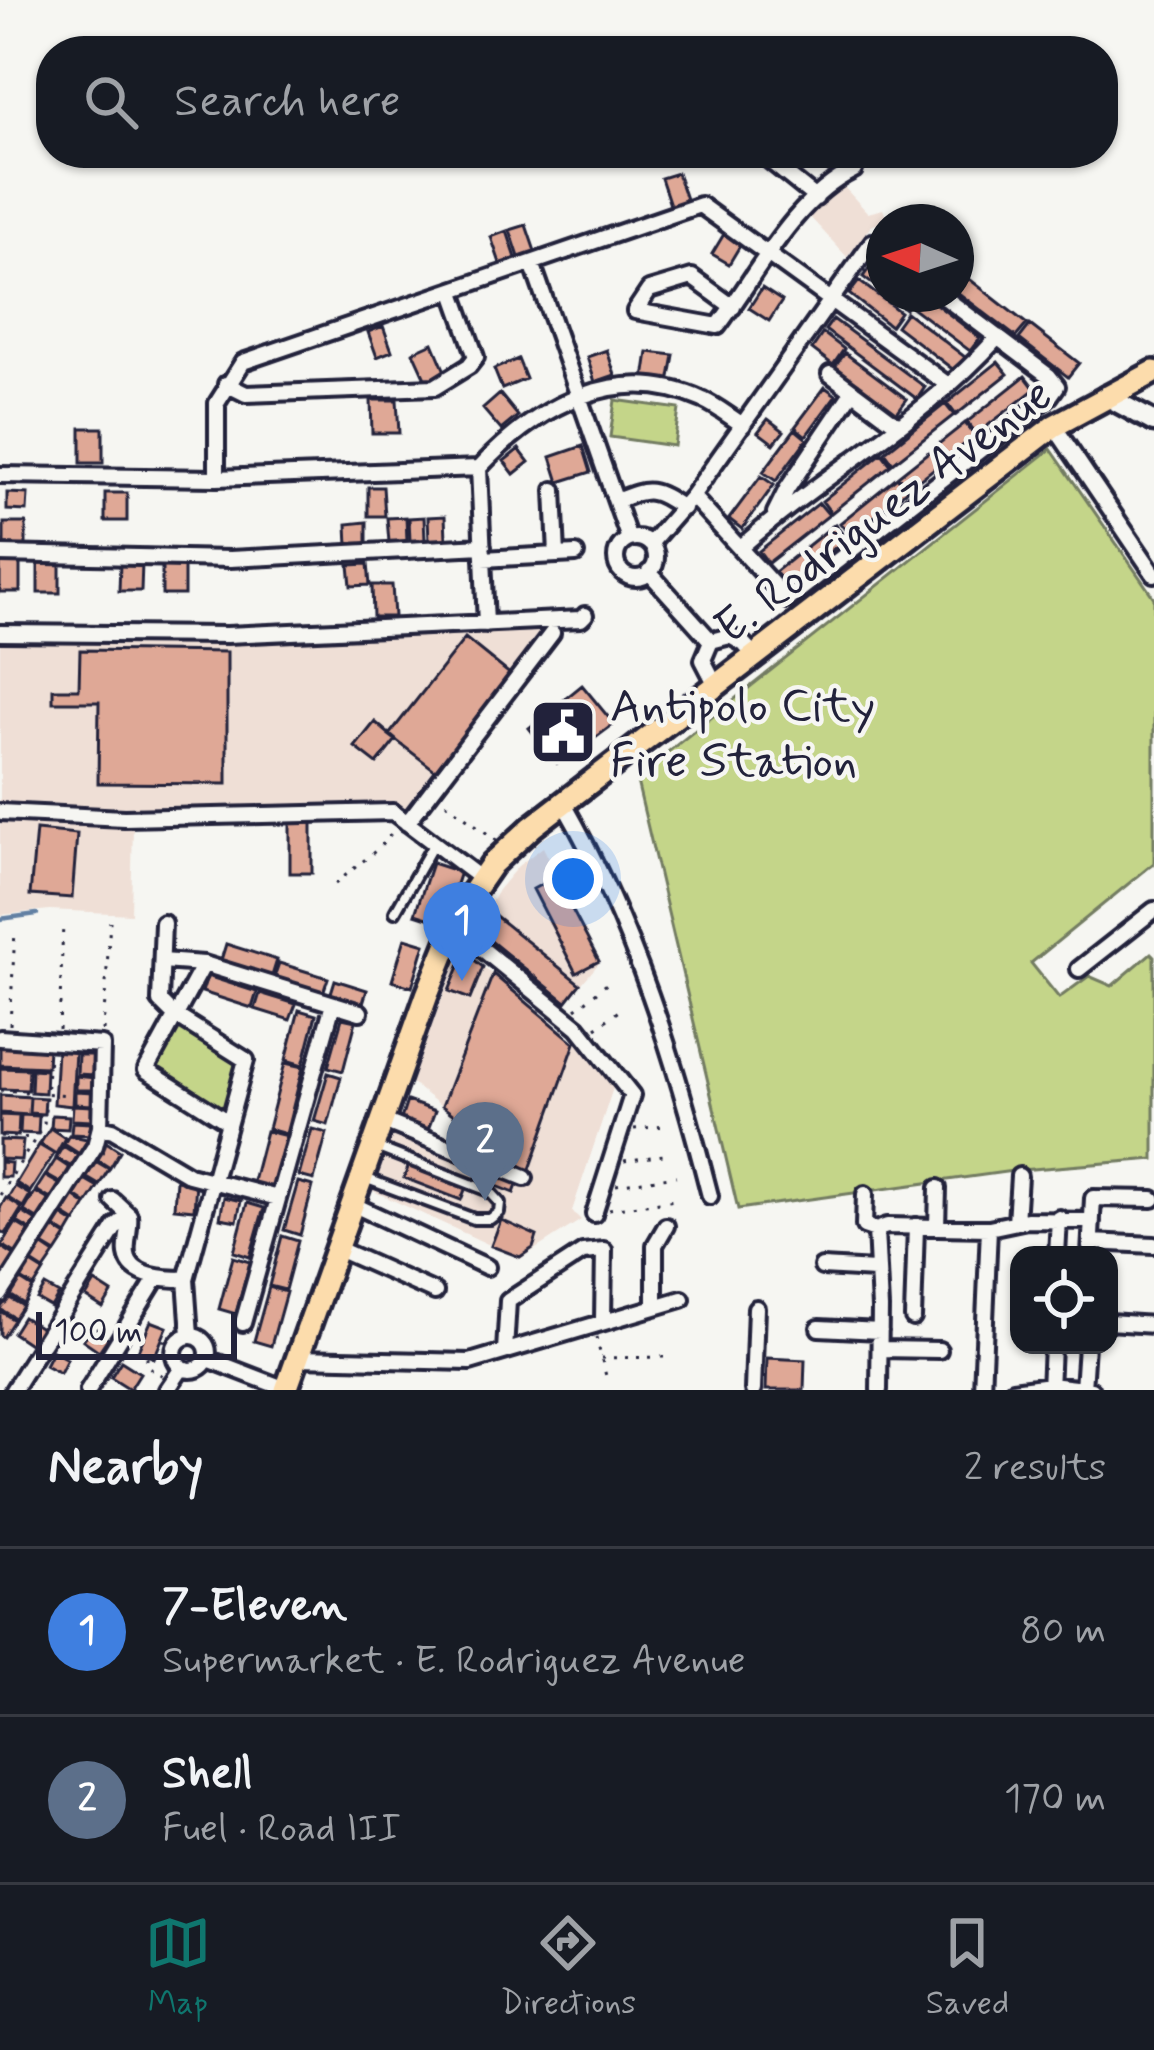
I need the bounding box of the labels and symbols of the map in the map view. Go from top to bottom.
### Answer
north arrow [866,204,974,312]
street label: E. Rodriguez Avenue [702,364,1066,660]
place label: Antipolo City Fire Station [610,676,875,794]
public building icon: Antipolo City Fire Station [528,697,598,767]
your location [543,849,603,909]
pin: 1 [423,882,501,981]
pin: 2 [446,1102,524,1201]
scale bar [36,1306,237,1359]

